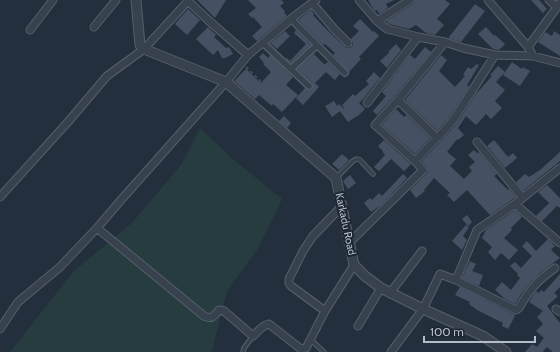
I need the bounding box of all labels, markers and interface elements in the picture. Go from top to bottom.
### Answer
street label: Karkadu Road [333,192,359,256]
scale bar [424,318,535,344]
text: 100 m [430,324,464,339]

